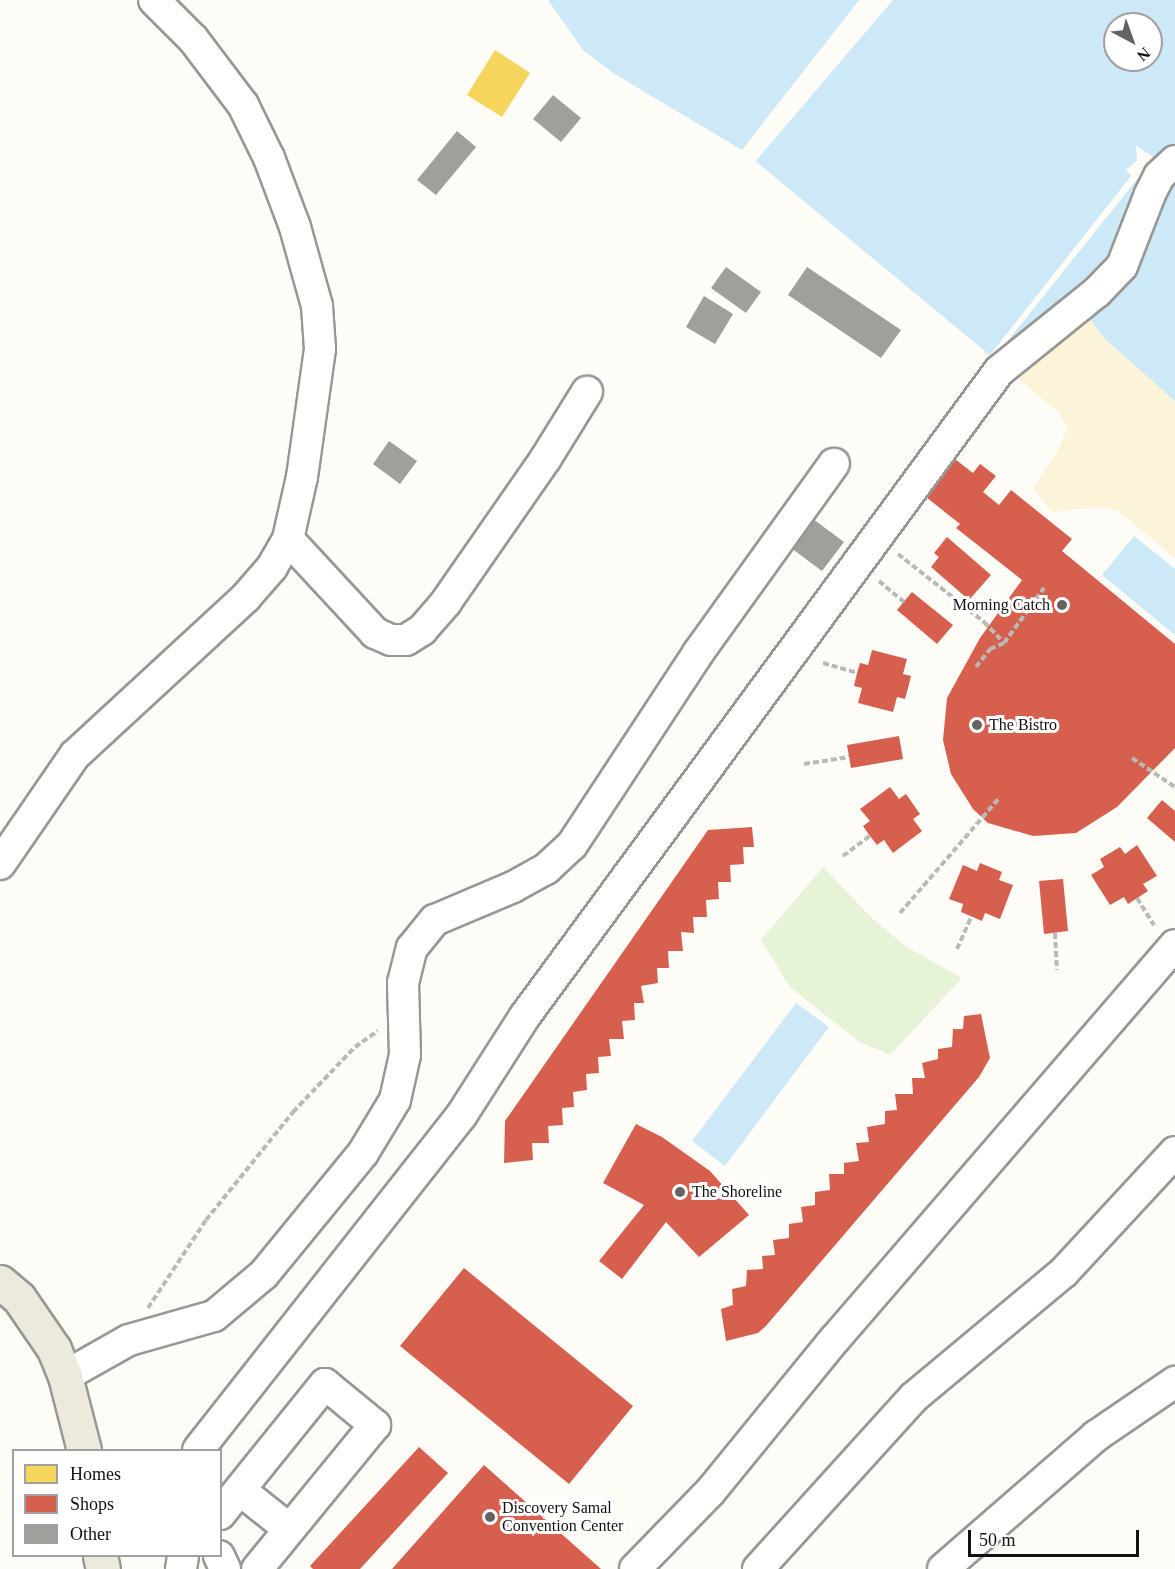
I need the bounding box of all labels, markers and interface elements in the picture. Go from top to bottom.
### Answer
north arrow [1103,12,1163,72]
text: N [1134,44,1154,65]
place label: Morning Catch [953,595,1050,615]
marker: Morning Catch [1055,598,1069,612]
place label: The Bistro [989,715,1057,735]
marker: The Bistro [970,718,984,732]
place label: The Shoreline [692,1182,782,1202]
marker: The Shoreline [673,1185,687,1199]
legend [12,1449,222,1557]
text: Homes [70,1464,121,1484]
text: Shops [70,1494,114,1514]
place label: Discovery Samal Convention Center [502,1498,623,1536]
marker: Discovery Samal Convention Center [483,1510,497,1524]
scale bar [971,1518,1142,1556]
text: Other [70,1524,111,1544]
text: 50 m [979,1530,1016,1550]

